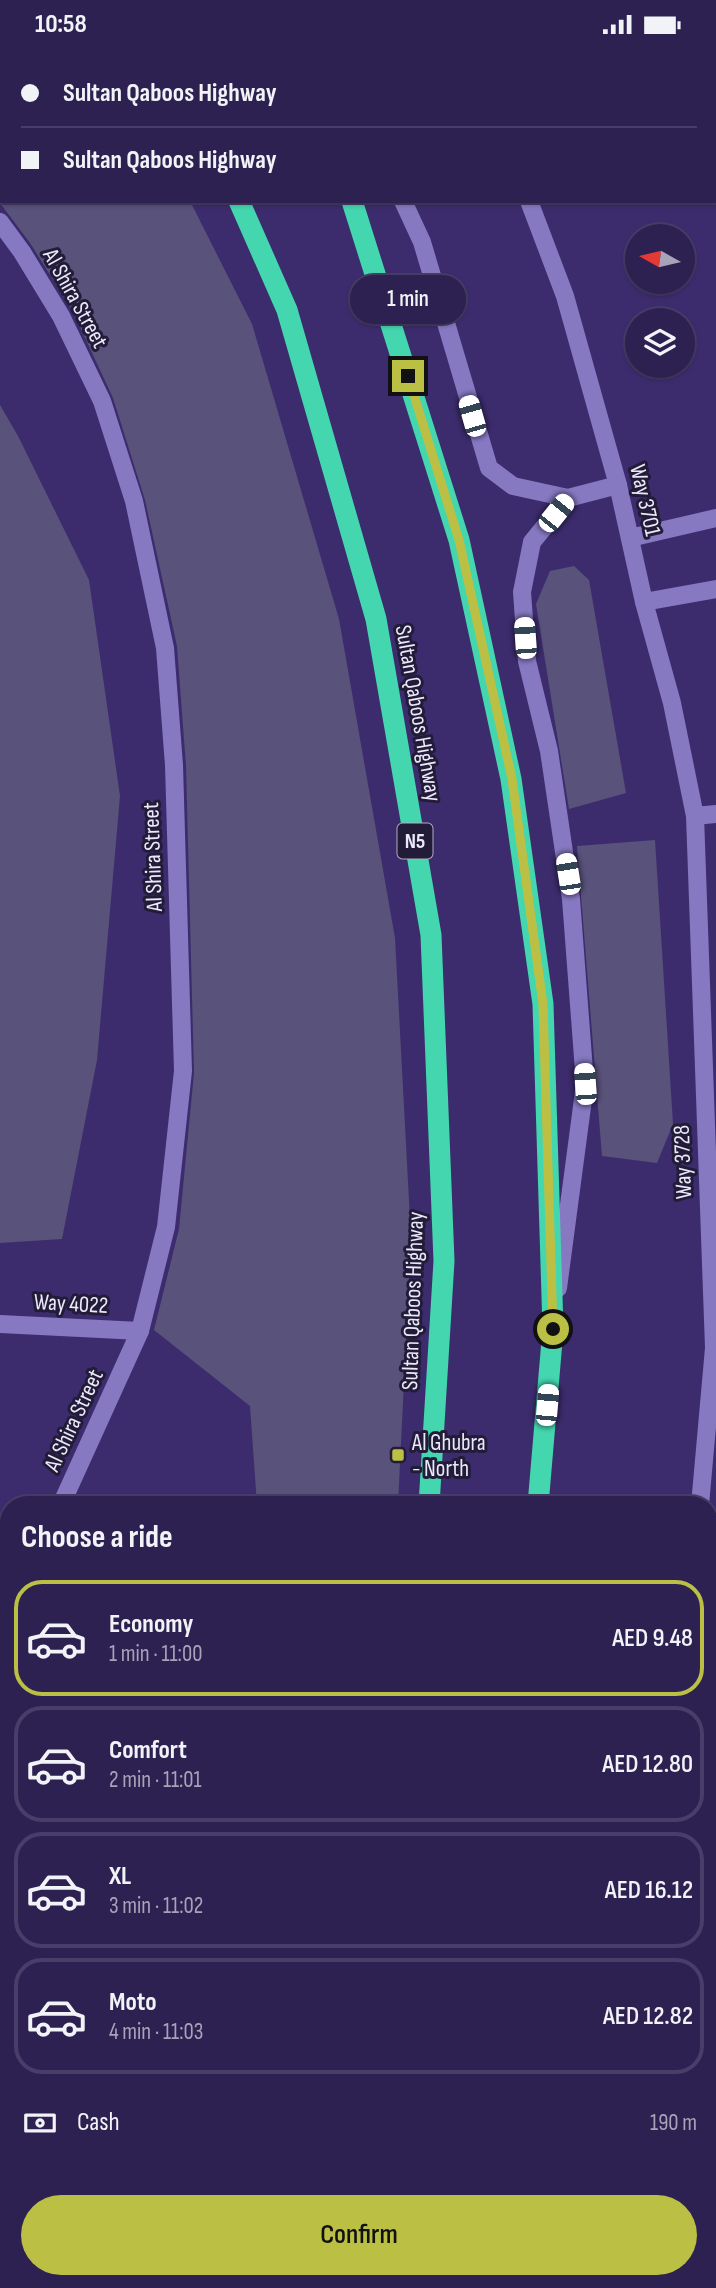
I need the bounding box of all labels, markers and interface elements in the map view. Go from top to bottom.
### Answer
text: 10:58 [35,9,87,40]
text: Sultan Qaboos Highway [63,78,276,109]
text: Sultan Qaboos Highway [63,145,276,176]
north arrow [625,224,695,294]
map controls [625,224,695,378]
street label: Al Shira Street [36,243,114,353]
callout: 1 min [350,275,466,323]
text: 1 min [387,285,429,313]
button: layers [625,308,695,378]
route end [392,360,424,392]
car [457,393,488,439]
street label: Way 3701 [623,462,667,539]
car [535,490,578,536]
car [514,616,537,660]
street label: Sultan Qaboos Highway [389,623,447,804]
street label: Al Shira Street [137,802,169,913]
road number: N5 [398,823,432,859]
car [555,852,582,896]
car [574,1062,597,1106]
street label: Way 3728 [668,1125,698,1199]
street label: Sultan Qaboos Highway [396,1211,430,1391]
street label: Way 4022 [33,1288,109,1320]
route start [537,1313,569,1345]
street label: Al Shira Street [38,1365,110,1477]
car [535,1383,560,1427]
place label: Al Ghubra - North [411,1429,486,1483]
marker: Al Ghubra - North [390,1447,406,1463]
text: Choose a ride [21,1518,173,1557]
icon: car [25,1607,88,1670]
text: Economy [109,1609,193,1640]
text: AED 9.48 [612,1623,693,1654]
text: 1 min · 11:00 [109,1640,202,1668]
icon: car [25,1733,88,1796]
text: Comfort [109,1735,187,1766]
text: AED 12.80 [602,1749,693,1780]
text: 2 min · 11:01 [109,1766,202,1794]
icon: car [25,1859,88,1922]
text: XL [109,1861,131,1892]
text: AED 16.12 [605,1875,693,1906]
text: 3 min · 11:02 [109,1892,203,1920]
icon: car [25,1985,88,2048]
text: Moto [109,1987,157,2018]
text: AED 12.82 [603,2001,693,2032]
text: 4 min · 11:03 [109,2018,203,2046]
icon: cash [21,2104,59,2142]
text: Cash [77,2107,120,2138]
text: 190 m [650,2109,697,2137]
button: Confirm [21,2195,697,2275]

